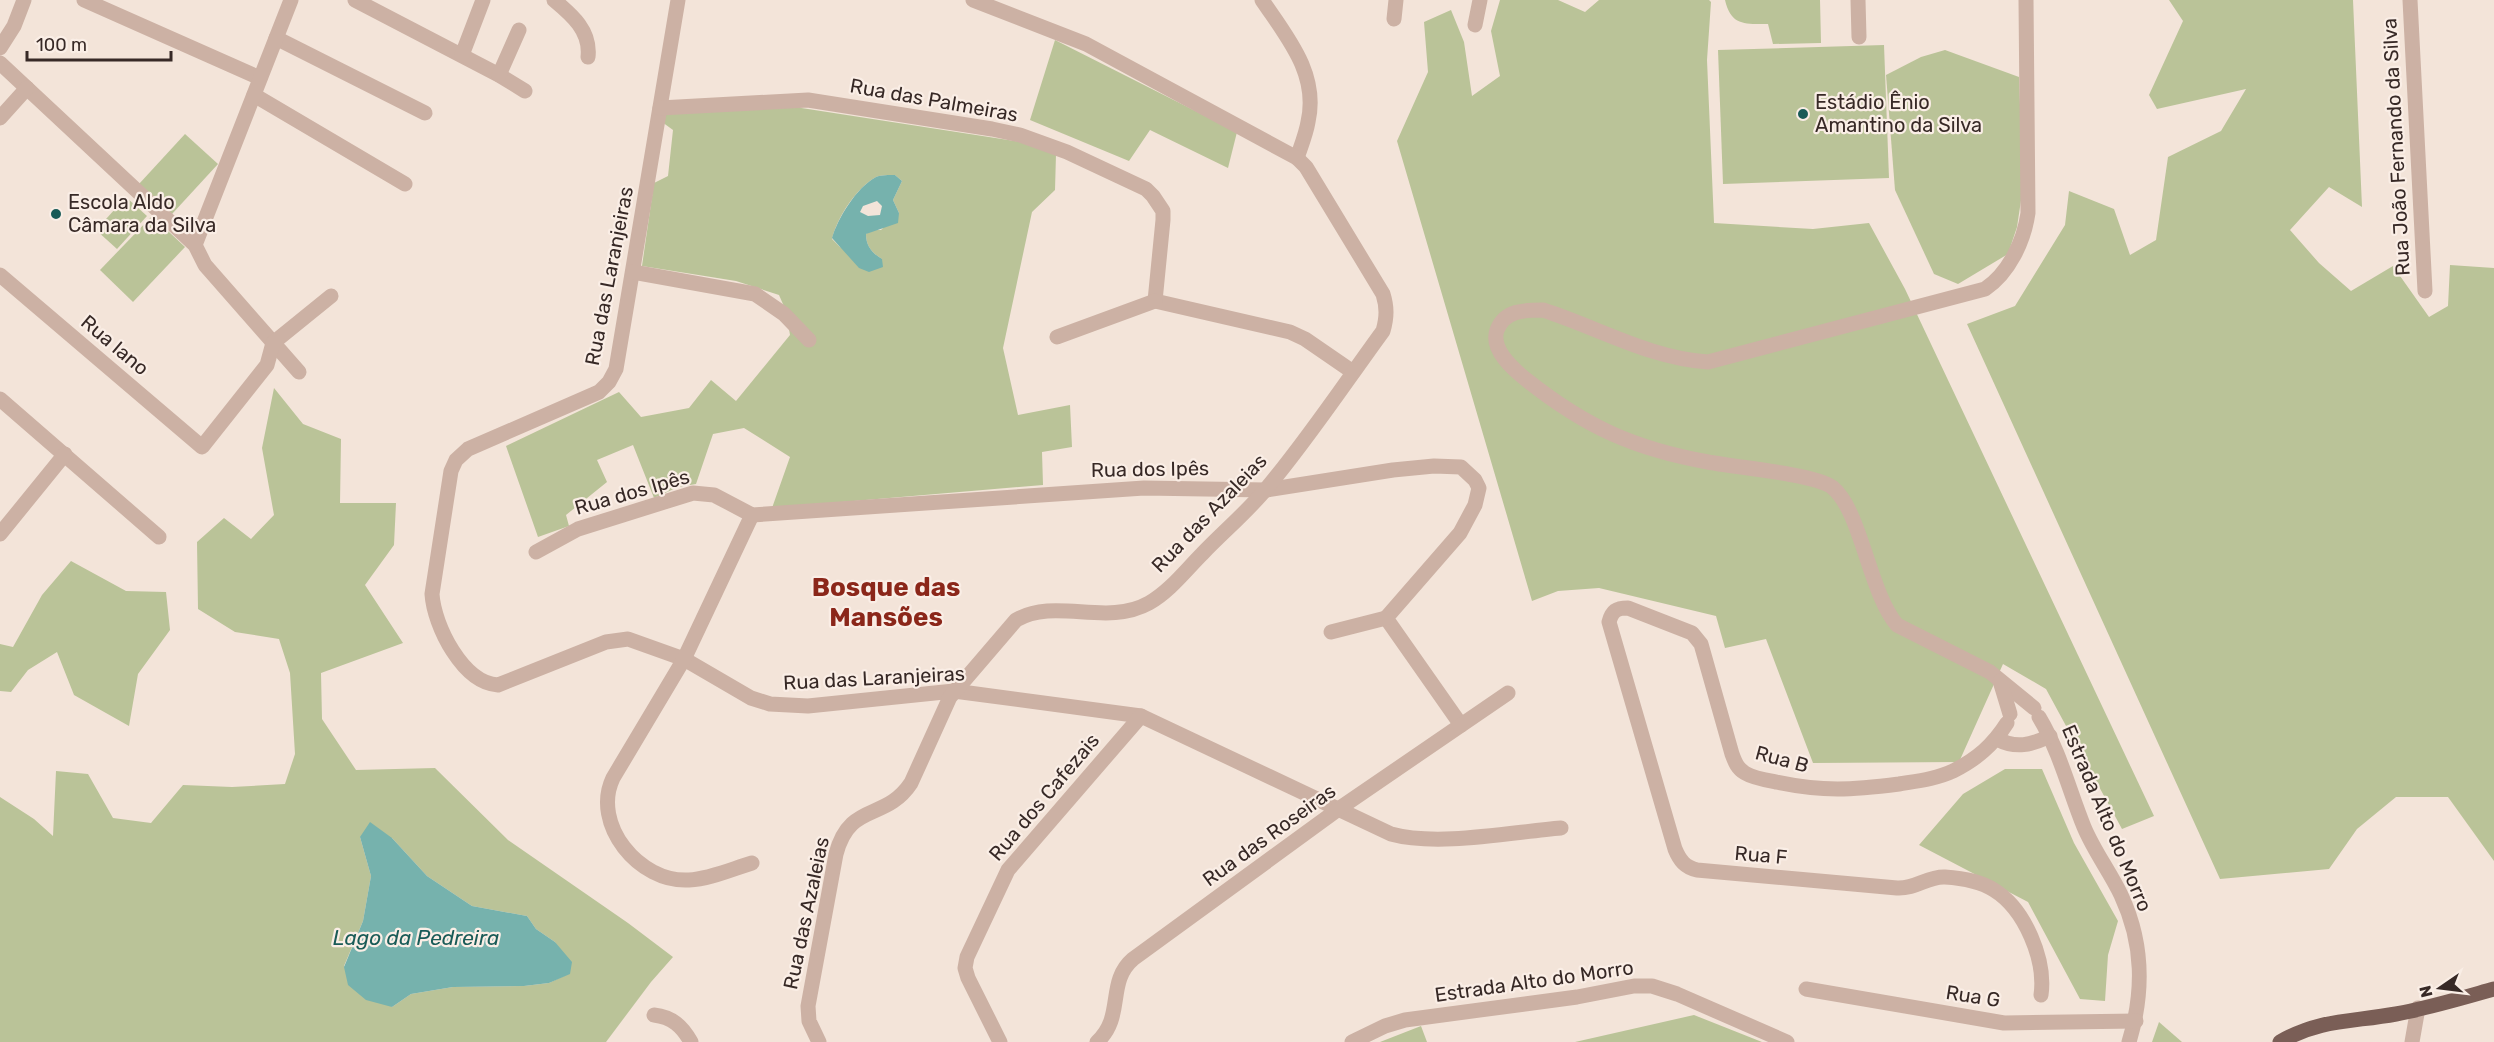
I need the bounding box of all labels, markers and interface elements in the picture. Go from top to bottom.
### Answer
street label: Rua João Fernando da Silva [2377,17,2415,277]
scale bar [27,24,171,62]
text: 100 m [36,34,87,56]
street label: Rua das Palmeiras [848,73,1020,127]
place label: Estádio Ênio Amantino da Silva [1815,90,1982,137]
marker: Estádio Ênio Amantino da Silva [1796,107,1810,121]
street label: Rua das Laranjeiras [580,184,638,368]
place label: Escola Aldo Câmara da Silva [68,190,216,237]
marker: Escola Aldo Câmara da Silva [49,207,63,221]
street label: Rua Iano [76,310,154,380]
street label: Rua das Azaleias [1146,449,1272,577]
street label: Rua dos Ipês [1091,456,1209,482]
street label: Rua dos Ipês [572,464,692,520]
district label: Bosque das Mansões [812,572,960,633]
street label: Rua das Laranjeiras [783,661,965,695]
street label: Estrada Alto do Morro [2057,721,2157,915]
street label: Rua dos Cafezais [984,728,1104,866]
street label: Rua B [1753,740,1811,778]
street label: Rua das Roseiras [1198,779,1340,891]
street label: Rua das Azaleias [778,835,834,991]
street label: Rua F [1734,841,1788,869]
water label: Lago da Pedreira [333,925,499,950]
street label: Estrada Alto do Morro [1433,955,1635,1007]
north arrow [2410,958,2470,1018]
street label: Rua G [1944,980,2002,1012]
text: N [2415,984,2437,999]

